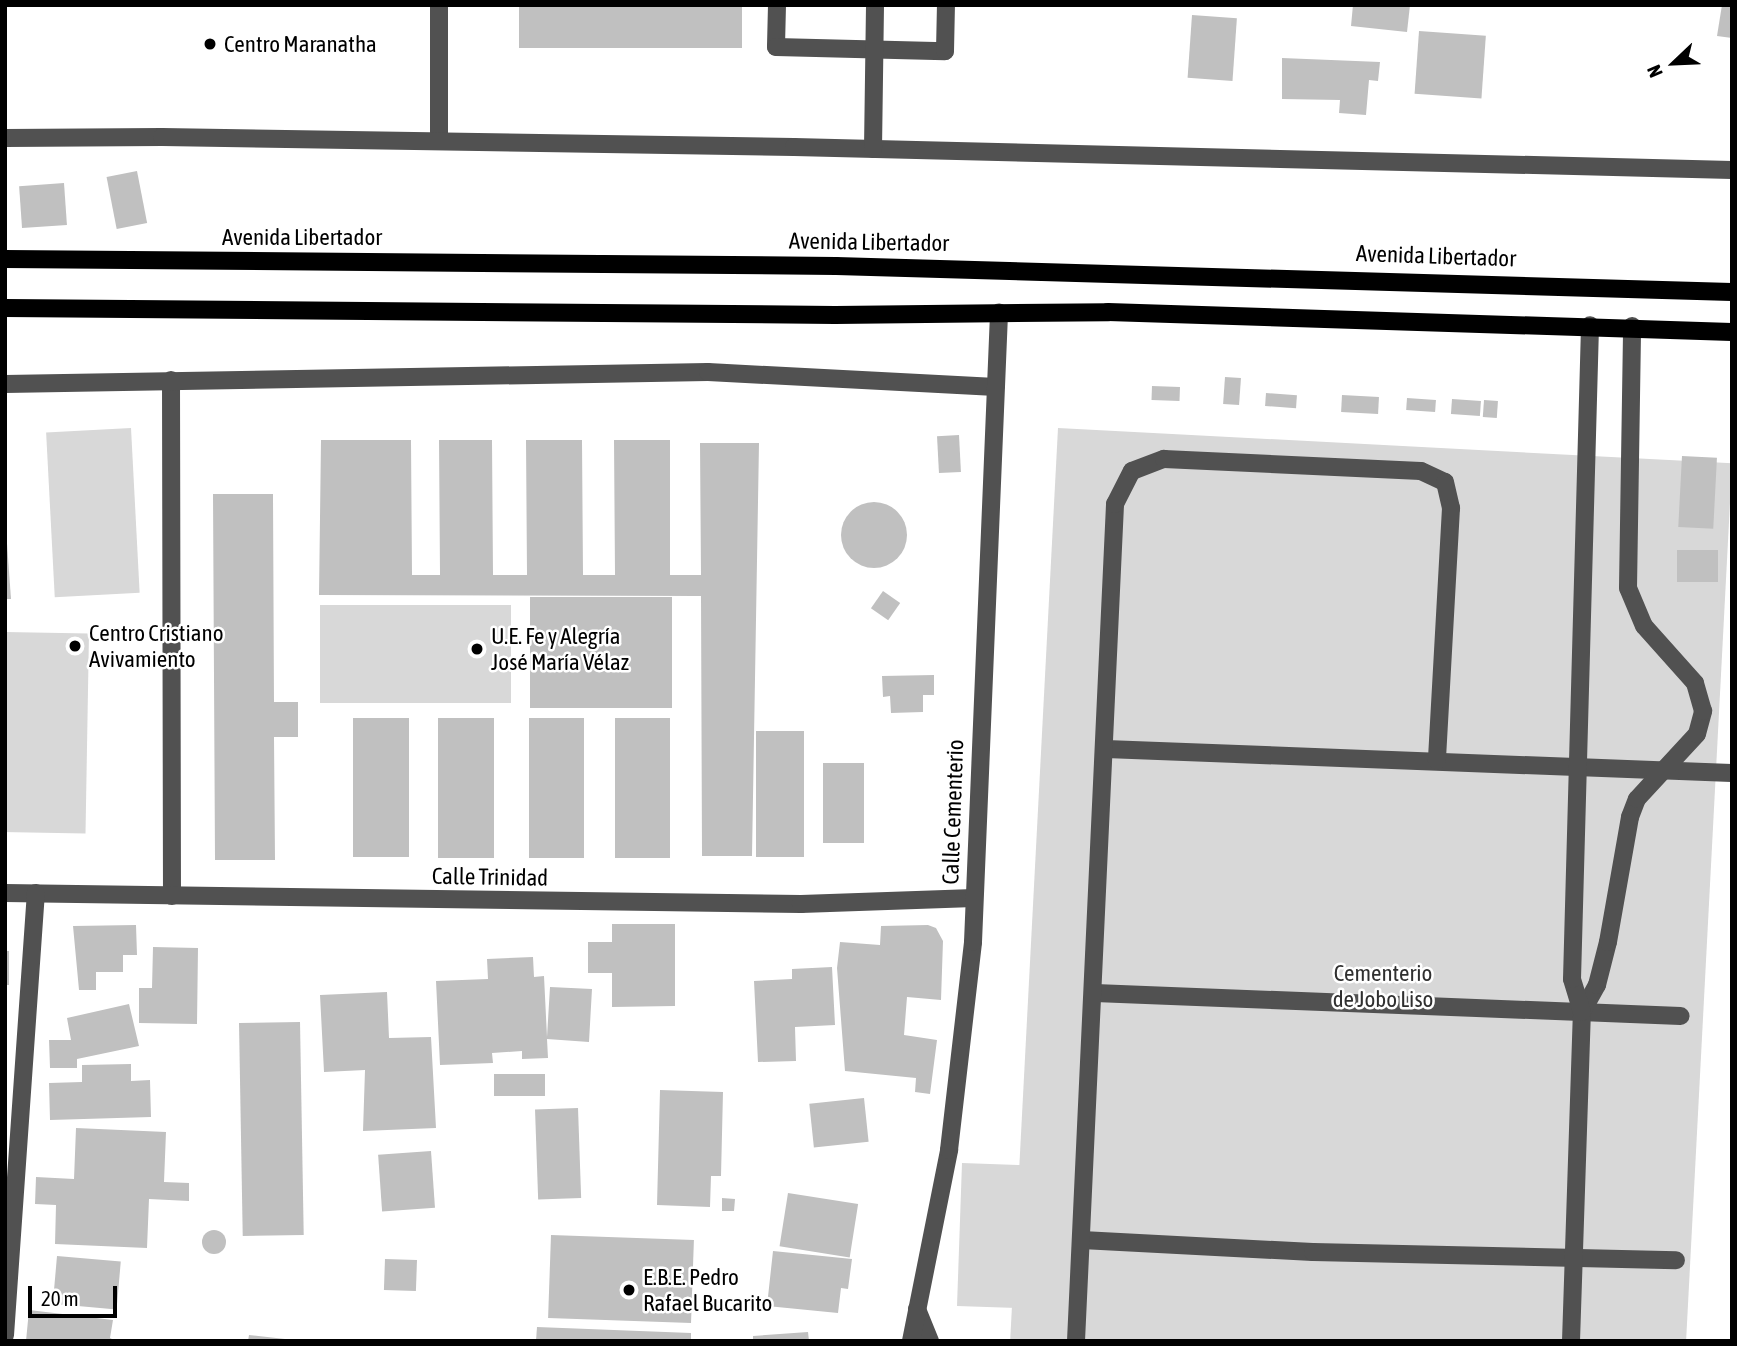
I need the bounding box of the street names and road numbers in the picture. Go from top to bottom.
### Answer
street label: Avenida Libertador [222,223,382,251]
street label: Avenida Libertador [789,227,949,257]
street label: Avenida Libertador [1356,239,1516,273]
street label: Calle Cementerio [937,739,969,885]
street label: Calle Trinidad [432,862,548,892]

